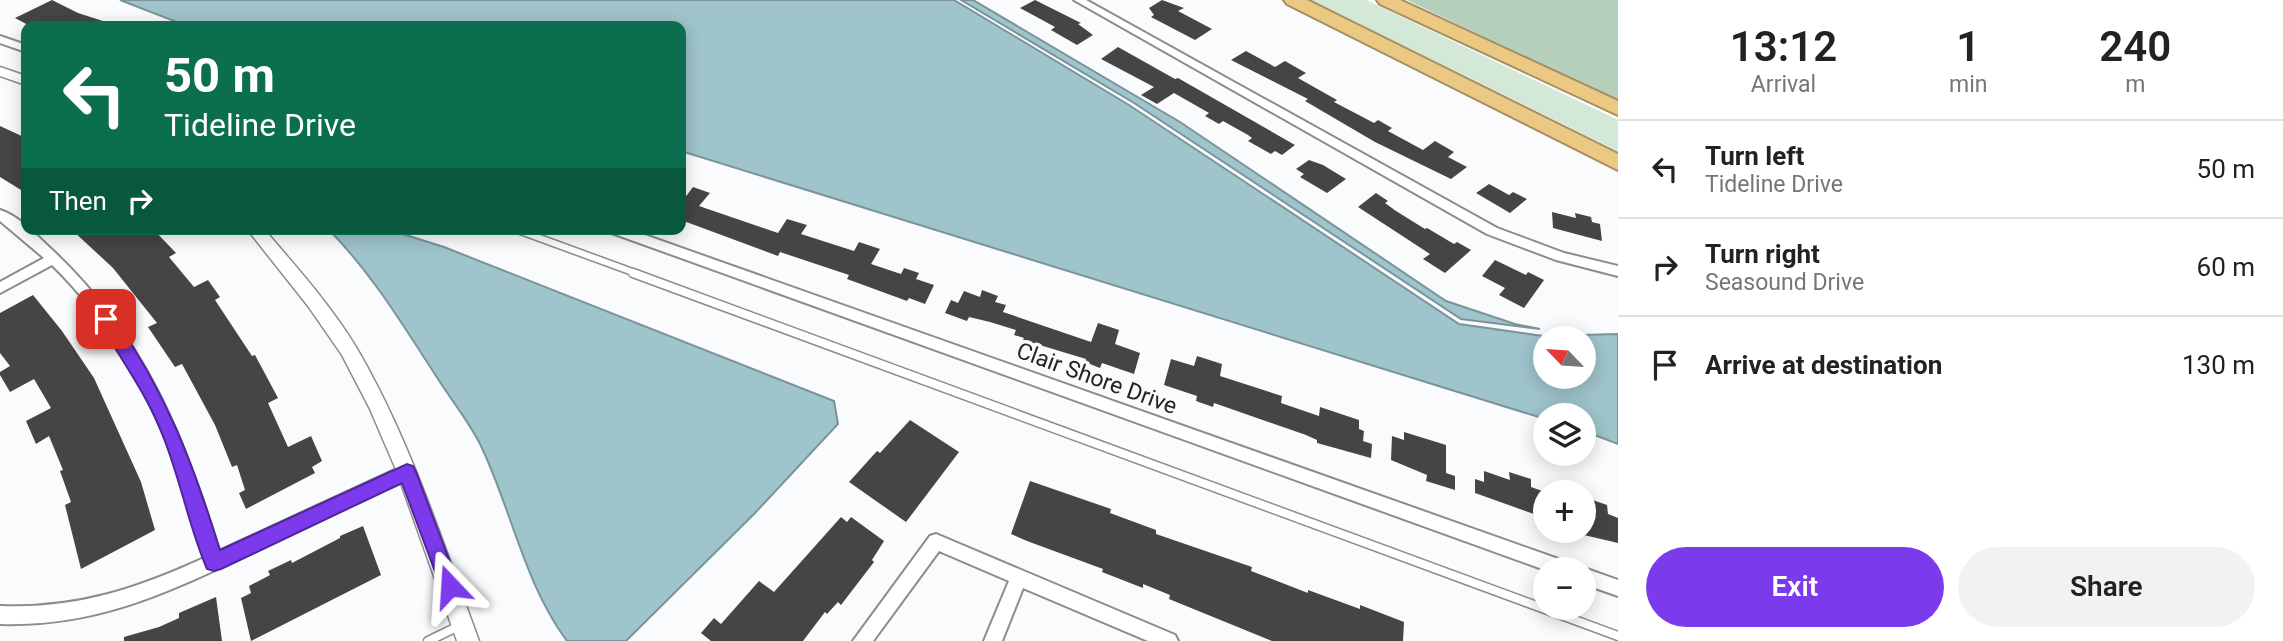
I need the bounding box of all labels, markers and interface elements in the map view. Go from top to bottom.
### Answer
text: 13:12 [1730,22,1837,71]
text: 1 [1956,22,1980,71]
text: 240 [2099,22,2171,71]
text: 50 m [164,47,275,104]
icon: left [49,49,140,140]
text: Arrival [1751,71,1816,98]
text: min [1949,71,1987,98]
text: m [2125,71,2145,98]
text: Tideline Drive [164,106,356,144]
text: Turn left [1705,141,1804,171]
icon: left [1646,150,1684,188]
text: 50 m [2197,154,2255,184]
text: Tideline Drive [1705,171,1843,198]
icon: right [121,182,159,220]
text: Then [49,186,107,216]
text: Turn right [1705,239,1820,269]
icon: right [1646,248,1684,286]
text: 60 m [2197,252,2255,282]
text: Seasound Drive [1705,269,1864,296]
pin [76,289,136,349]
icon: arrive [87,300,125,338]
north arrow [1533,326,1596,388]
map controls [1533,326,1596,620]
street label: Clair Shore Drive [1013,337,1181,420]
icon: arrive [1646,346,1684,384]
text: Arrive at destination [1705,350,1942,380]
text: 130 m [2182,350,2255,380]
button: layers [1533,403,1596,466]
button: + [1533,480,1596,543]
button: Exit [1646,547,1944,627]
button: Share [1958,547,2255,627]
position arrow [413,549,487,623]
button: − [1533,557,1596,620]

